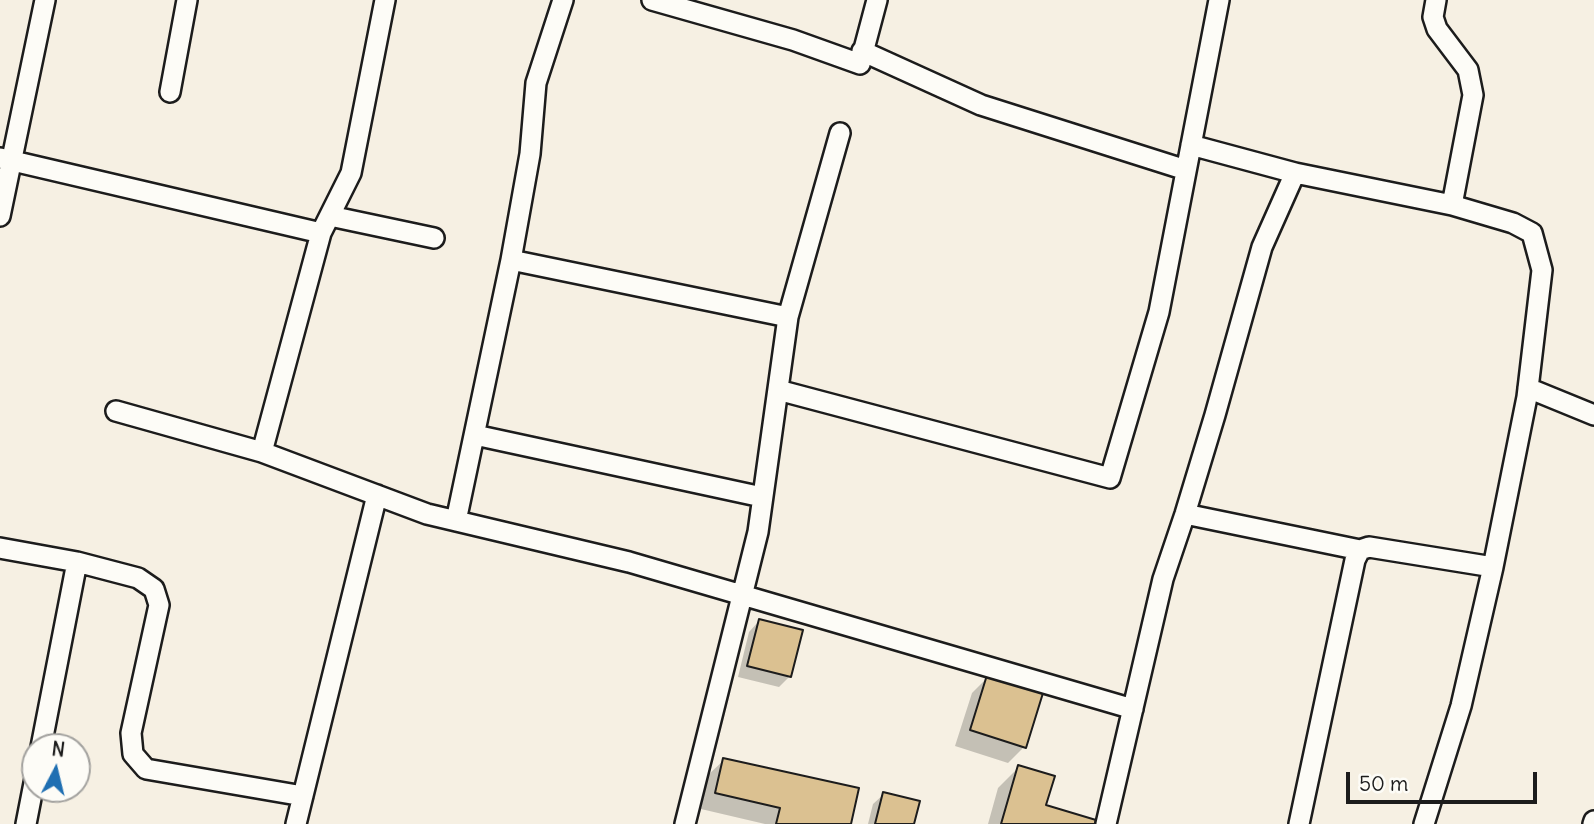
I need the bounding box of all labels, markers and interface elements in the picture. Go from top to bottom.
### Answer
north arrow [21,733,91,803]
text: N [50,736,66,762]
scale bar [1349,758,1540,802]
text: 50 m [1359,770,1408,797]

